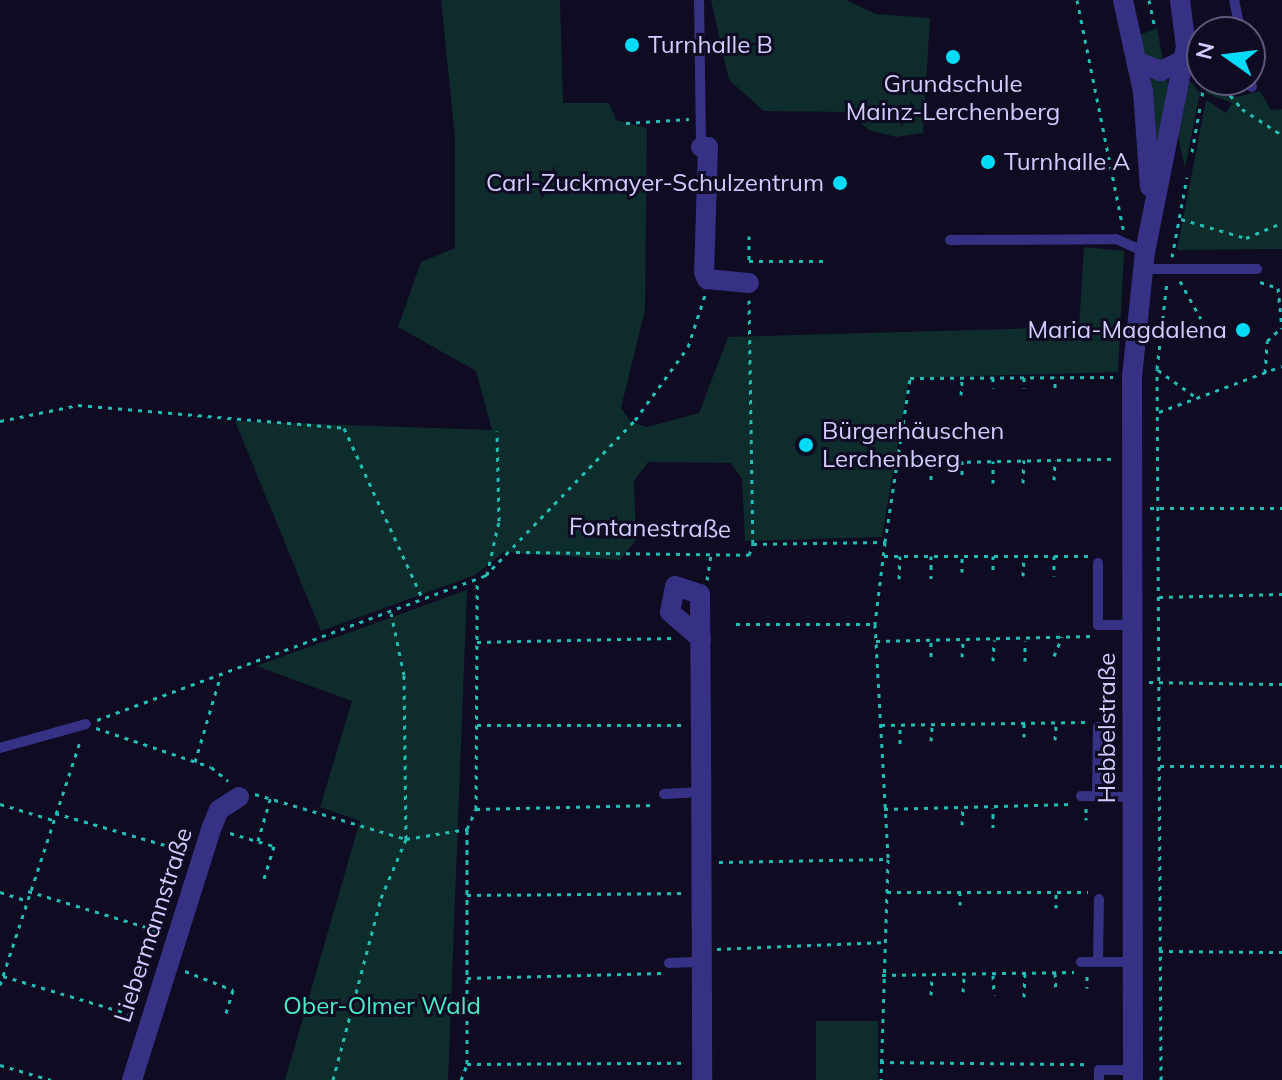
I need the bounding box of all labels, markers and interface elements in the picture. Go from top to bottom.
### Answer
north arrow [1186,16,1266,96]
place label: Turnhalle B [648,31,773,59]
marker: Turnhalle B [623,36,641,54]
text: N [1189,39,1220,62]
marker: Grundschule Mainz-Lerchenberg [944,48,962,66]
place label: Grundschule Mainz-Lerchenberg [846,70,1060,126]
place label: Turnhalle A [1004,148,1130,176]
marker: Turnhalle A [979,153,997,171]
place label: Carl-Zuckmayer-Schulzentrum [486,169,824,197]
marker: Carl-Zuckmayer-Schulzentrum [831,174,849,192]
place label: Maria-Magdalena [1027,316,1227,344]
marker: Maria-Magdalena [1234,321,1252,339]
place label: Bürgerhäuschen Lerchenberg [822,417,1004,473]
marker: Bürgerhäuschen Lerchenberg [797,436,815,454]
street label: Fontanestraße [569,512,731,544]
street label: Hebbelstraße [1093,653,1121,803]
street label: Liebermannstraße [108,824,198,1026]
park label: Ober-Olmer Wald [283,992,481,1020]

